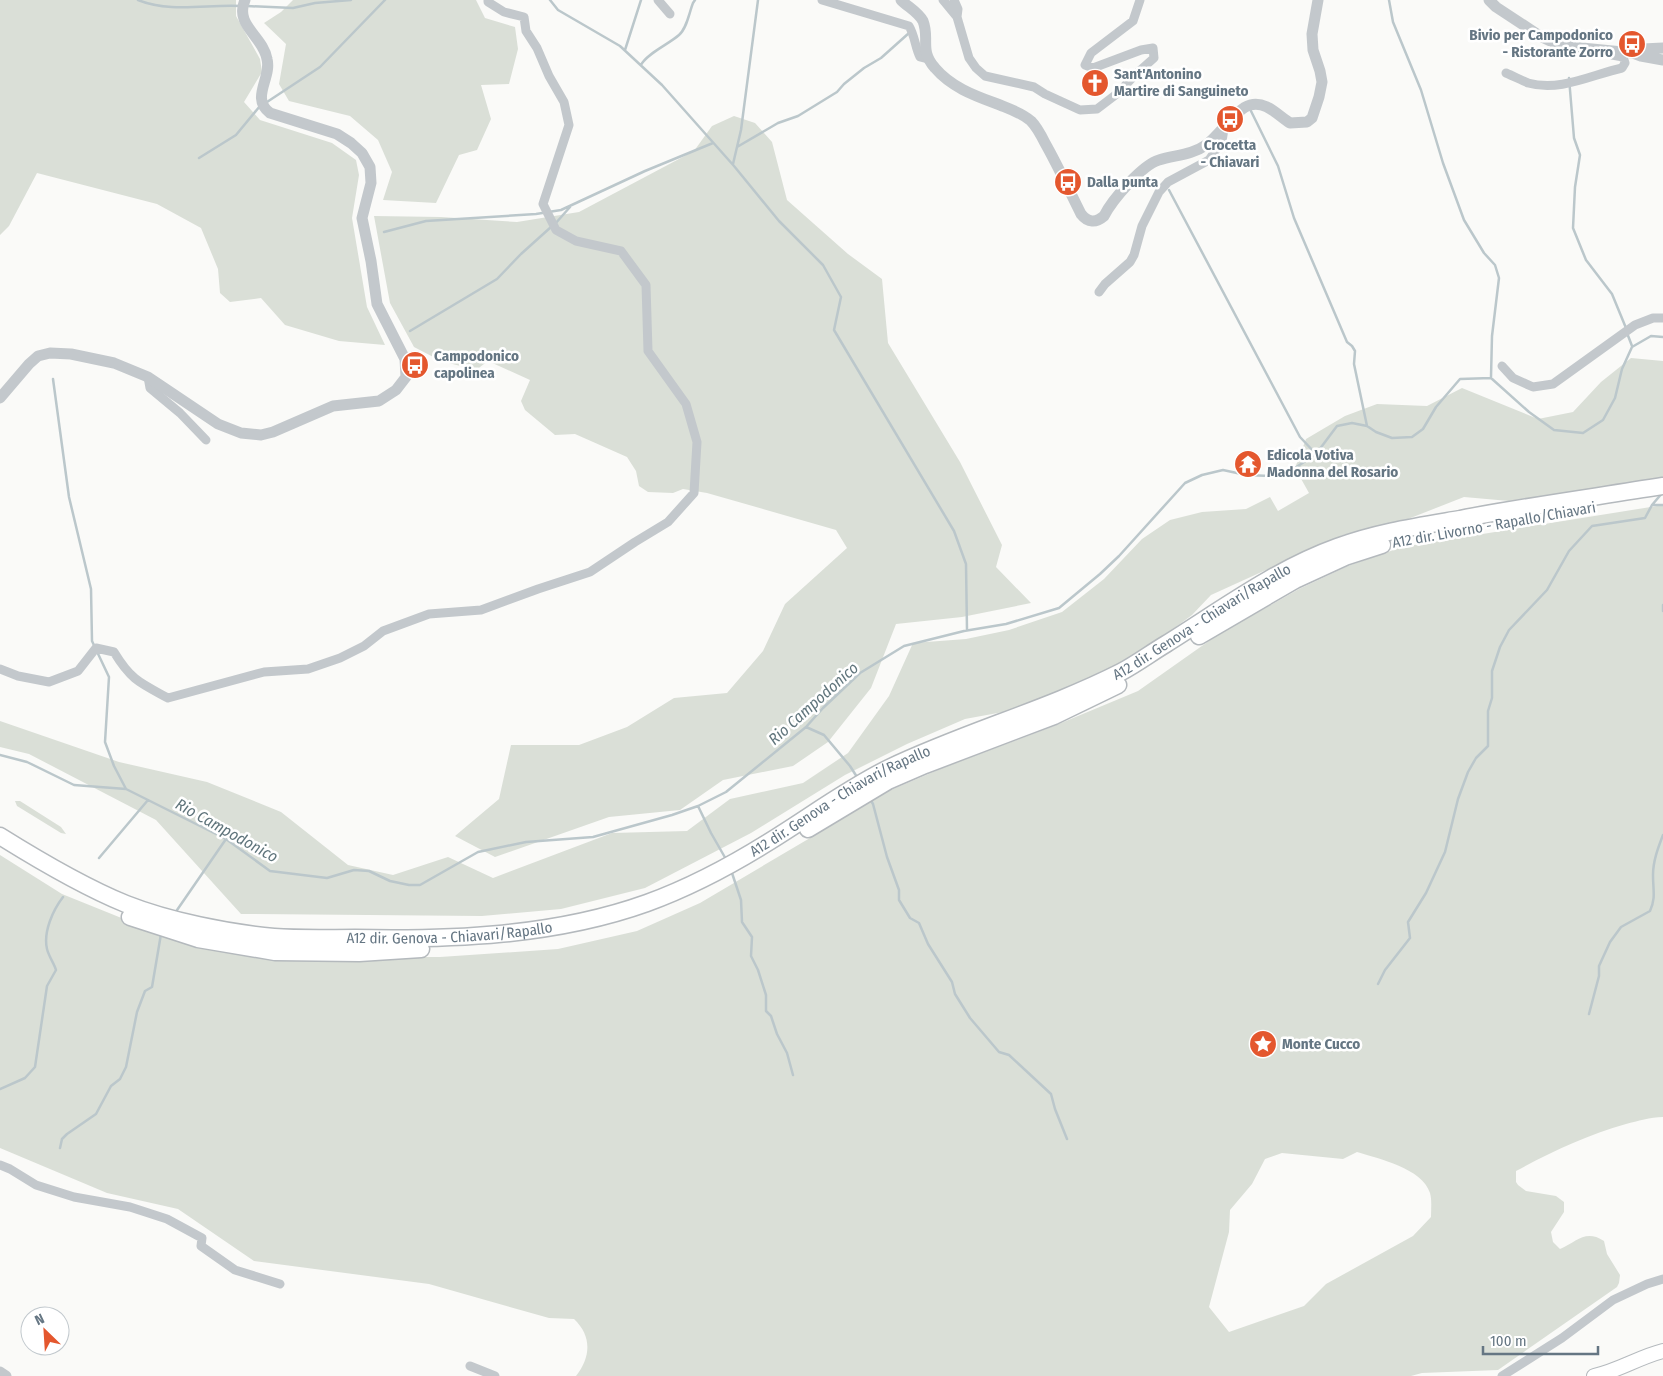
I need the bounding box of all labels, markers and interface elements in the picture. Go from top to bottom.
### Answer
place label: Bivio per Campodonico - Ristorante Zorro [1469,26,1613,61]
bus stop icon: Bivio per Campodonico - Ristorante Zorro [1617,29,1647,59]
place label: Sant'Antonino Martire di Sanguineto [1114,65,1248,100]
church icon: Sant'Antonino Martire di Sanguineto [1080,68,1110,98]
bus stop icon: Crocetta - Chiavari [1215,104,1245,134]
place label: Crocetta - Chiavari [1200,136,1260,171]
bus stop icon: Dalla punta [1053,167,1083,197]
place label: Dalla punta [1087,173,1159,191]
place label: Campodonico capolinea [434,347,519,382]
bus stop icon: Campodonico capolinea [400,350,430,380]
place label: Edicola Votiva Madonna del Rosario [1267,446,1398,481]
temple icon: Edicola Votiva Madonna del Rosario [1233,449,1263,479]
street label: A12 dir. Livorno - Rapallo/Chiavari [1391,498,1597,552]
street label: A12 dir. Genova - Chiavari/Rapallo [1110,560,1294,684]
water label: Rio Campodonico [765,658,862,749]
street label: A12 dir. Genova - Chiavari/Rapallo [747,742,933,860]
water label: Rio Campodonico [172,794,281,866]
street label: A12 dir. Genova - Chiavari/Rapallo [346,918,554,947]
place icon: Monte Cucco [1248,1029,1278,1059]
place label: Monte Cucco [1282,1035,1360,1053]
north arrow [20,1306,70,1356]
text: N [32,1310,47,1329]
scale bar [1483,1324,1598,1356]
text: 100 m [1490,1332,1527,1350]

